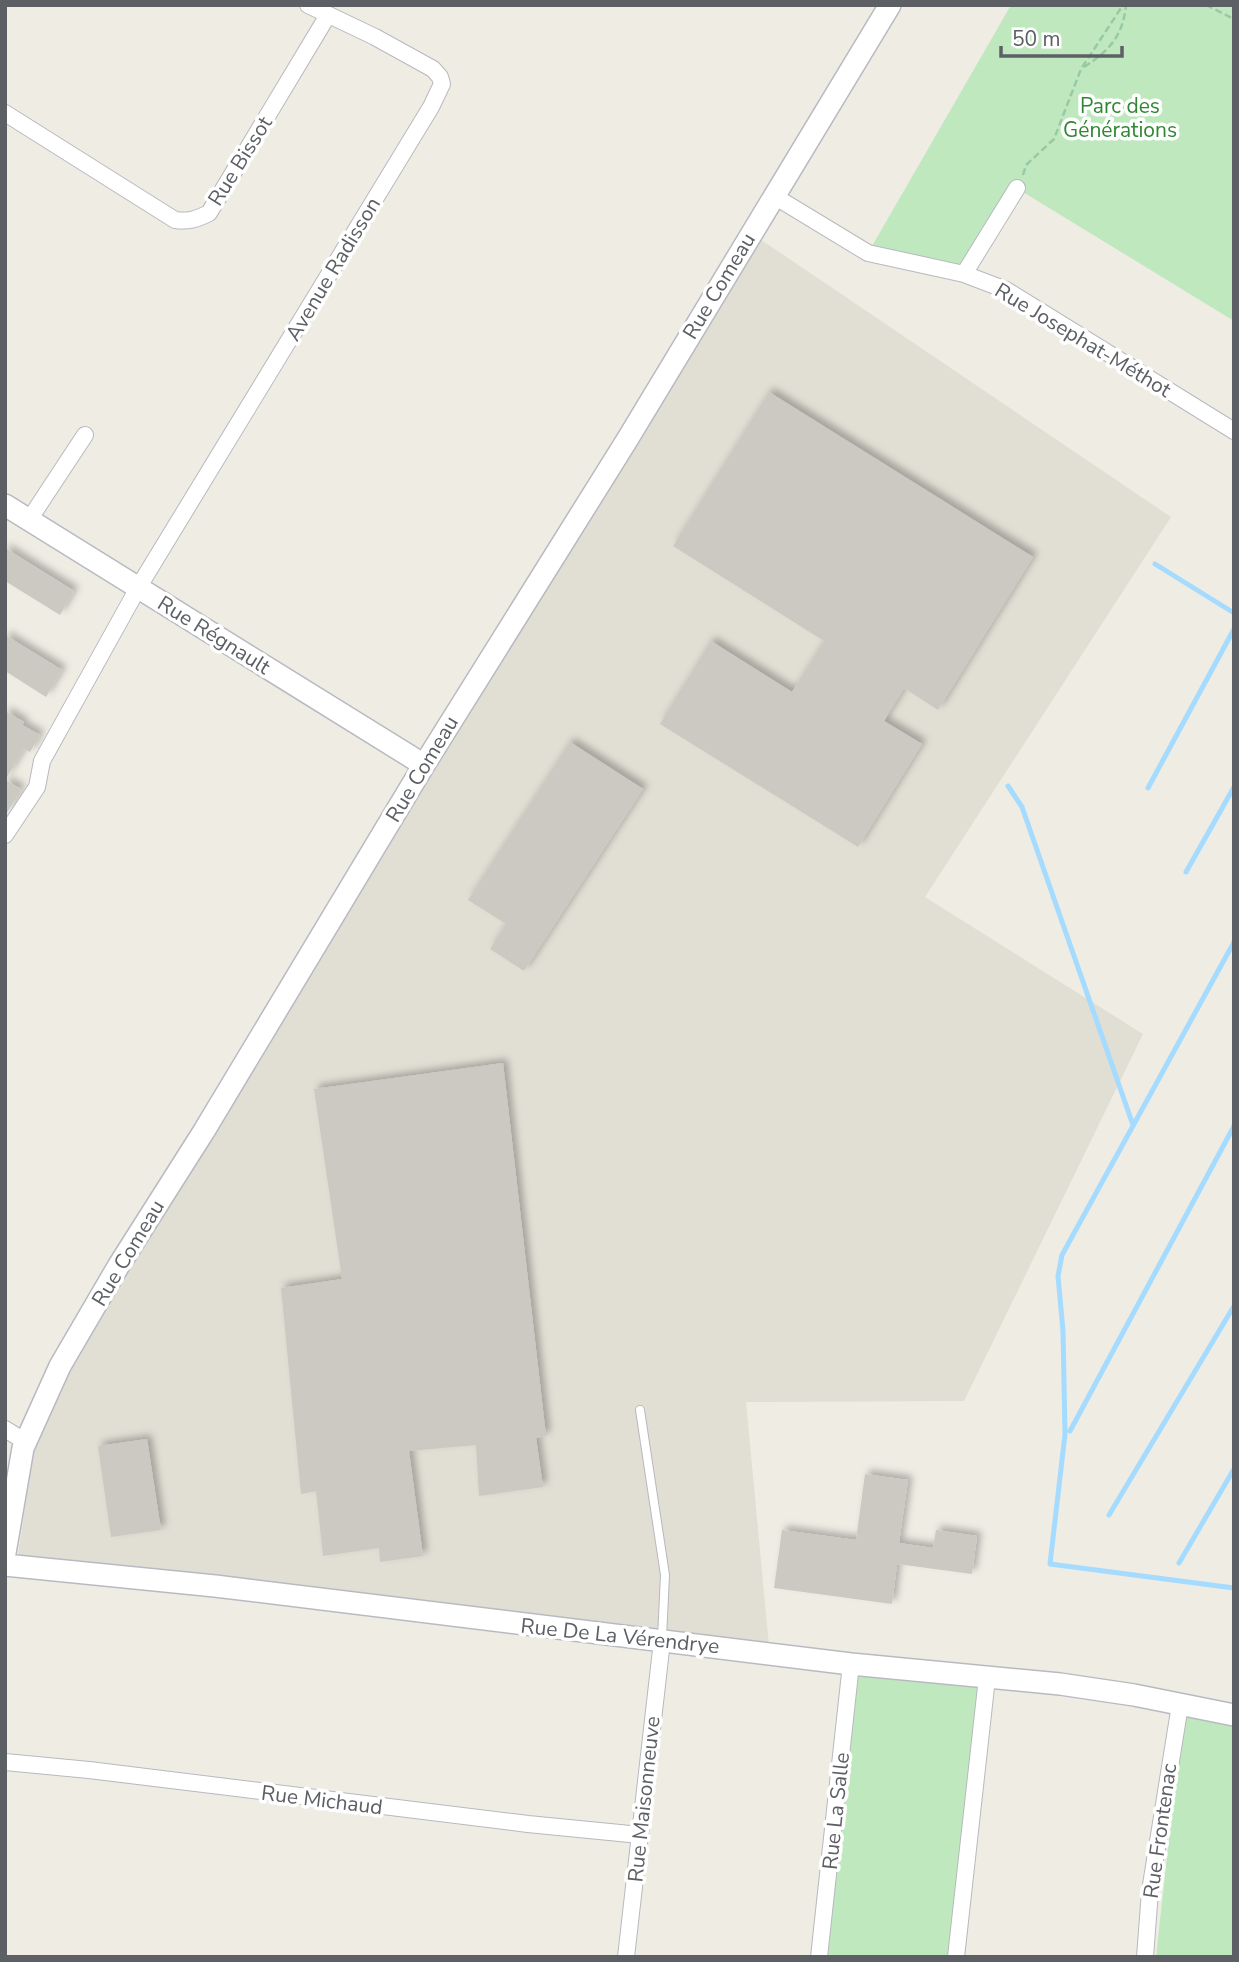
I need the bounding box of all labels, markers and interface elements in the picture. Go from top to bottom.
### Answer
scale bar [1001,14,1122,58]
text: 50 m [1012,25,1061,53]
park label: Parc des Générations [1063,92,1177,144]
street label: Rue Bissot [201,110,279,211]
street label: Avenue Radisson [279,192,387,346]
street label: Rue Comeau [676,228,762,344]
street label: Rue Josephat-Méthot [990,276,1177,404]
street label: Rue Régnault [152,589,276,681]
street label: Rue Comeau [379,711,465,827]
street label: Rue Comeau [85,1195,171,1311]
street label: Rue De La Vérendrye [519,1612,721,1660]
street label: Rue Maisonneuve [621,1715,667,1883]
street label: Rue La Salle [816,1751,856,1871]
street label: Rue Frontenac [1137,1762,1183,1900]
street label: Rue Michaud [260,1779,384,1821]

